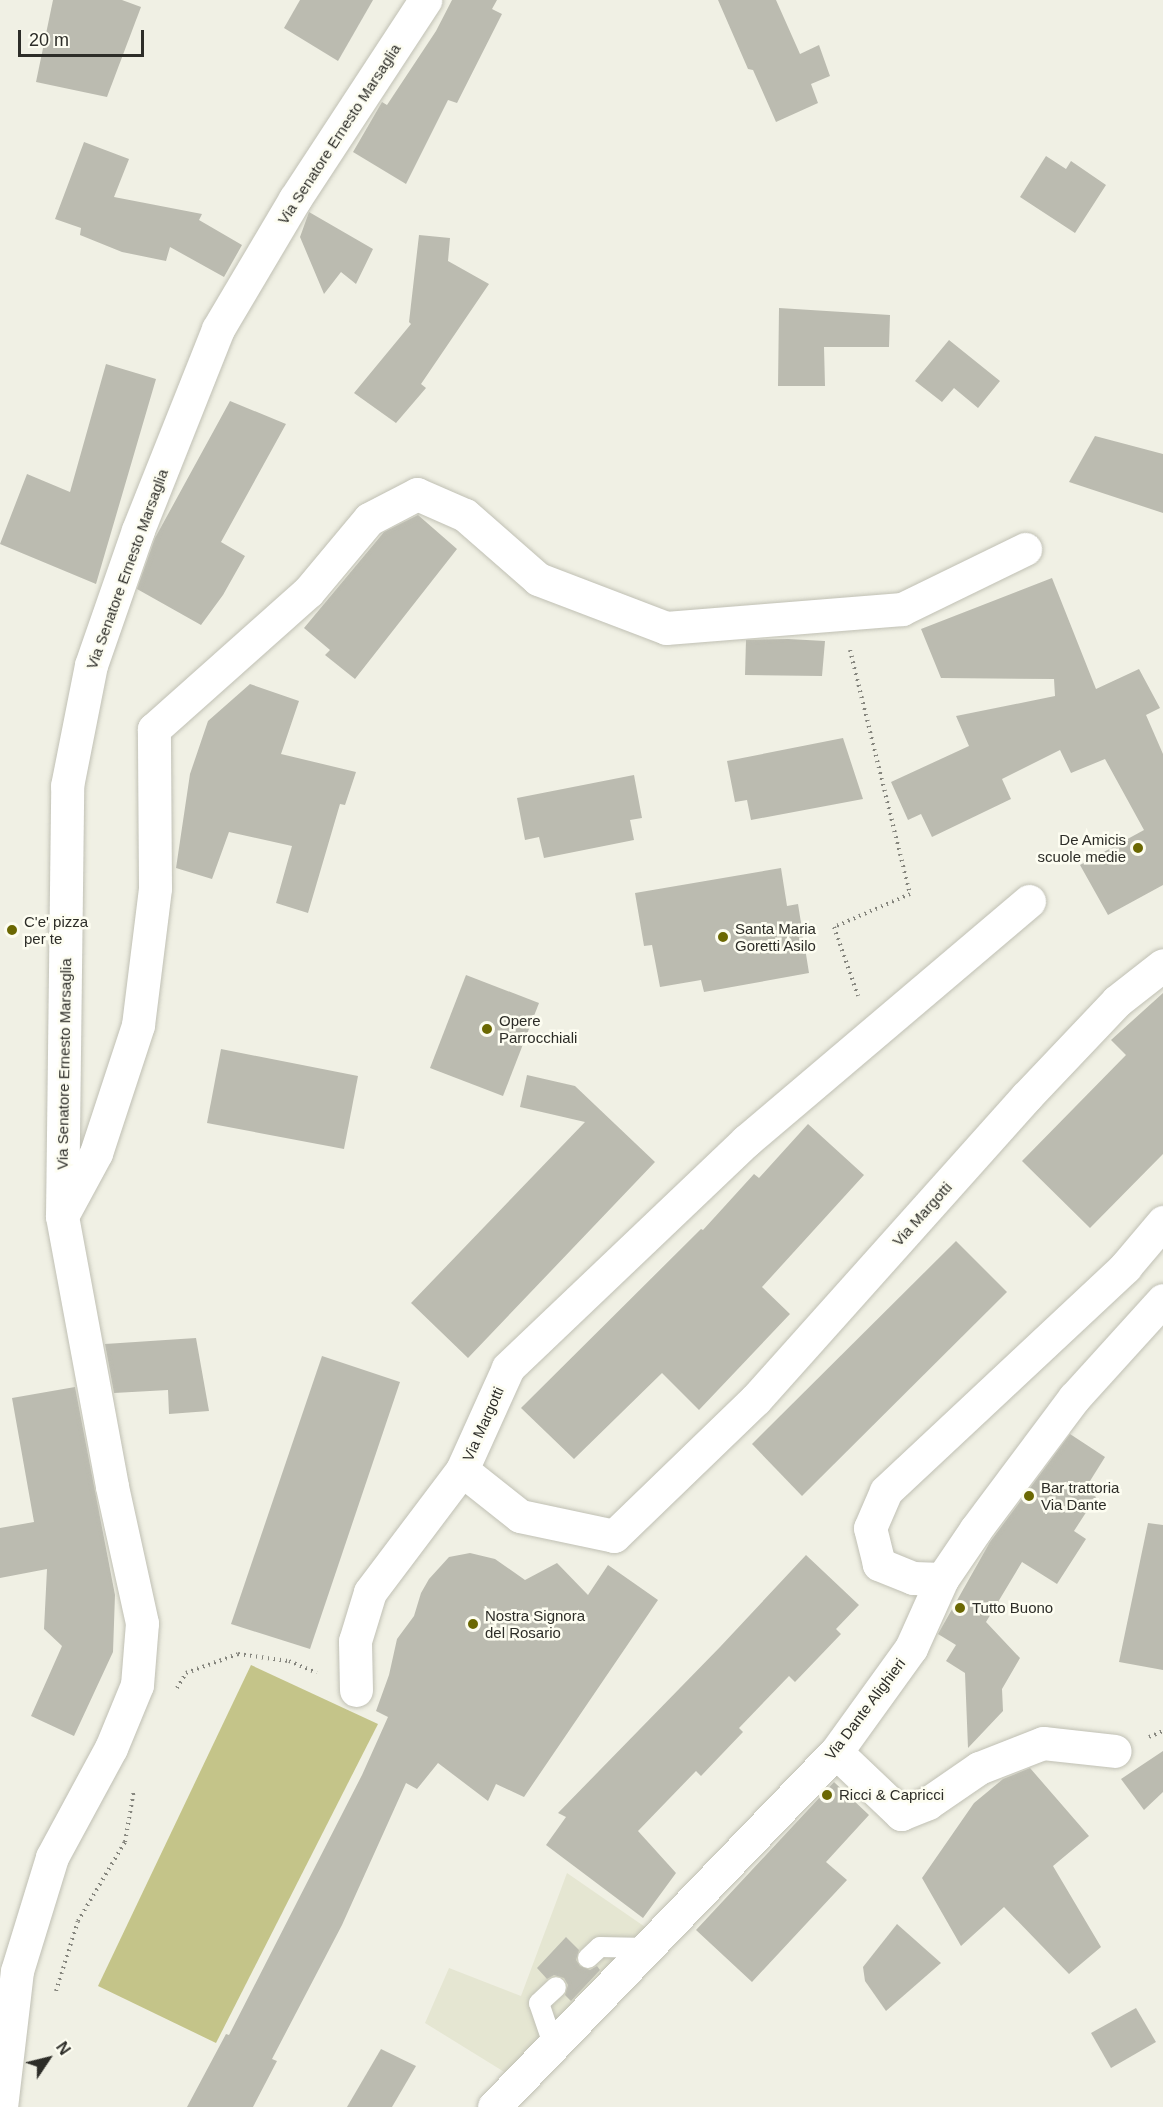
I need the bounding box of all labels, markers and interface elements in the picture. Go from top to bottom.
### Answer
scale bar [21,18,147,56]
text: 20 m [29,30,69,50]
street label: Via Senatore Ernesto Marsaglia [274,40,404,228]
street label: Via Senatore Ernesto Marsaglia [82,467,172,671]
place label: De Amicis scuole medie [1038,830,1126,865]
marker: De Amicis scuole medie [1131,841,1145,855]
place label: C'e' pizza per te [24,912,88,947]
place label: Santa Maria Goretti Asilo [735,919,817,954]
marker: C'e' pizza per te [5,923,19,937]
marker: Santa Maria Goretti Asilo [716,930,730,944]
street label: Via Senatore Ernesto Marsaglia [53,958,75,1170]
place label: Opere Parrocchiali [499,1011,577,1046]
marker: Opere Parrocchiali [480,1022,494,1036]
street label: Via Margotti [889,1178,955,1250]
street label: Via Margotti [459,1384,507,1464]
place label: Bar trattoria Via Dante [1041,1478,1119,1513]
marker: Bar trattoria Via Dante [1022,1489,1036,1503]
place label: Tutto Buono [972,1599,1053,1617]
marker: Tutto Buono [953,1601,967,1615]
place label: Nostra Signora del Rosario [485,1606,585,1641]
marker: Nostra Signora del Rosario [466,1617,480,1631]
street label: Via Dante Alighieri [821,1654,909,1764]
place label: Ricci & Capricci [839,1786,944,1804]
marker: Ricci & Capricci [820,1788,834,1802]
north arrow [18,2029,78,2089]
text: N [53,2039,73,2058]

